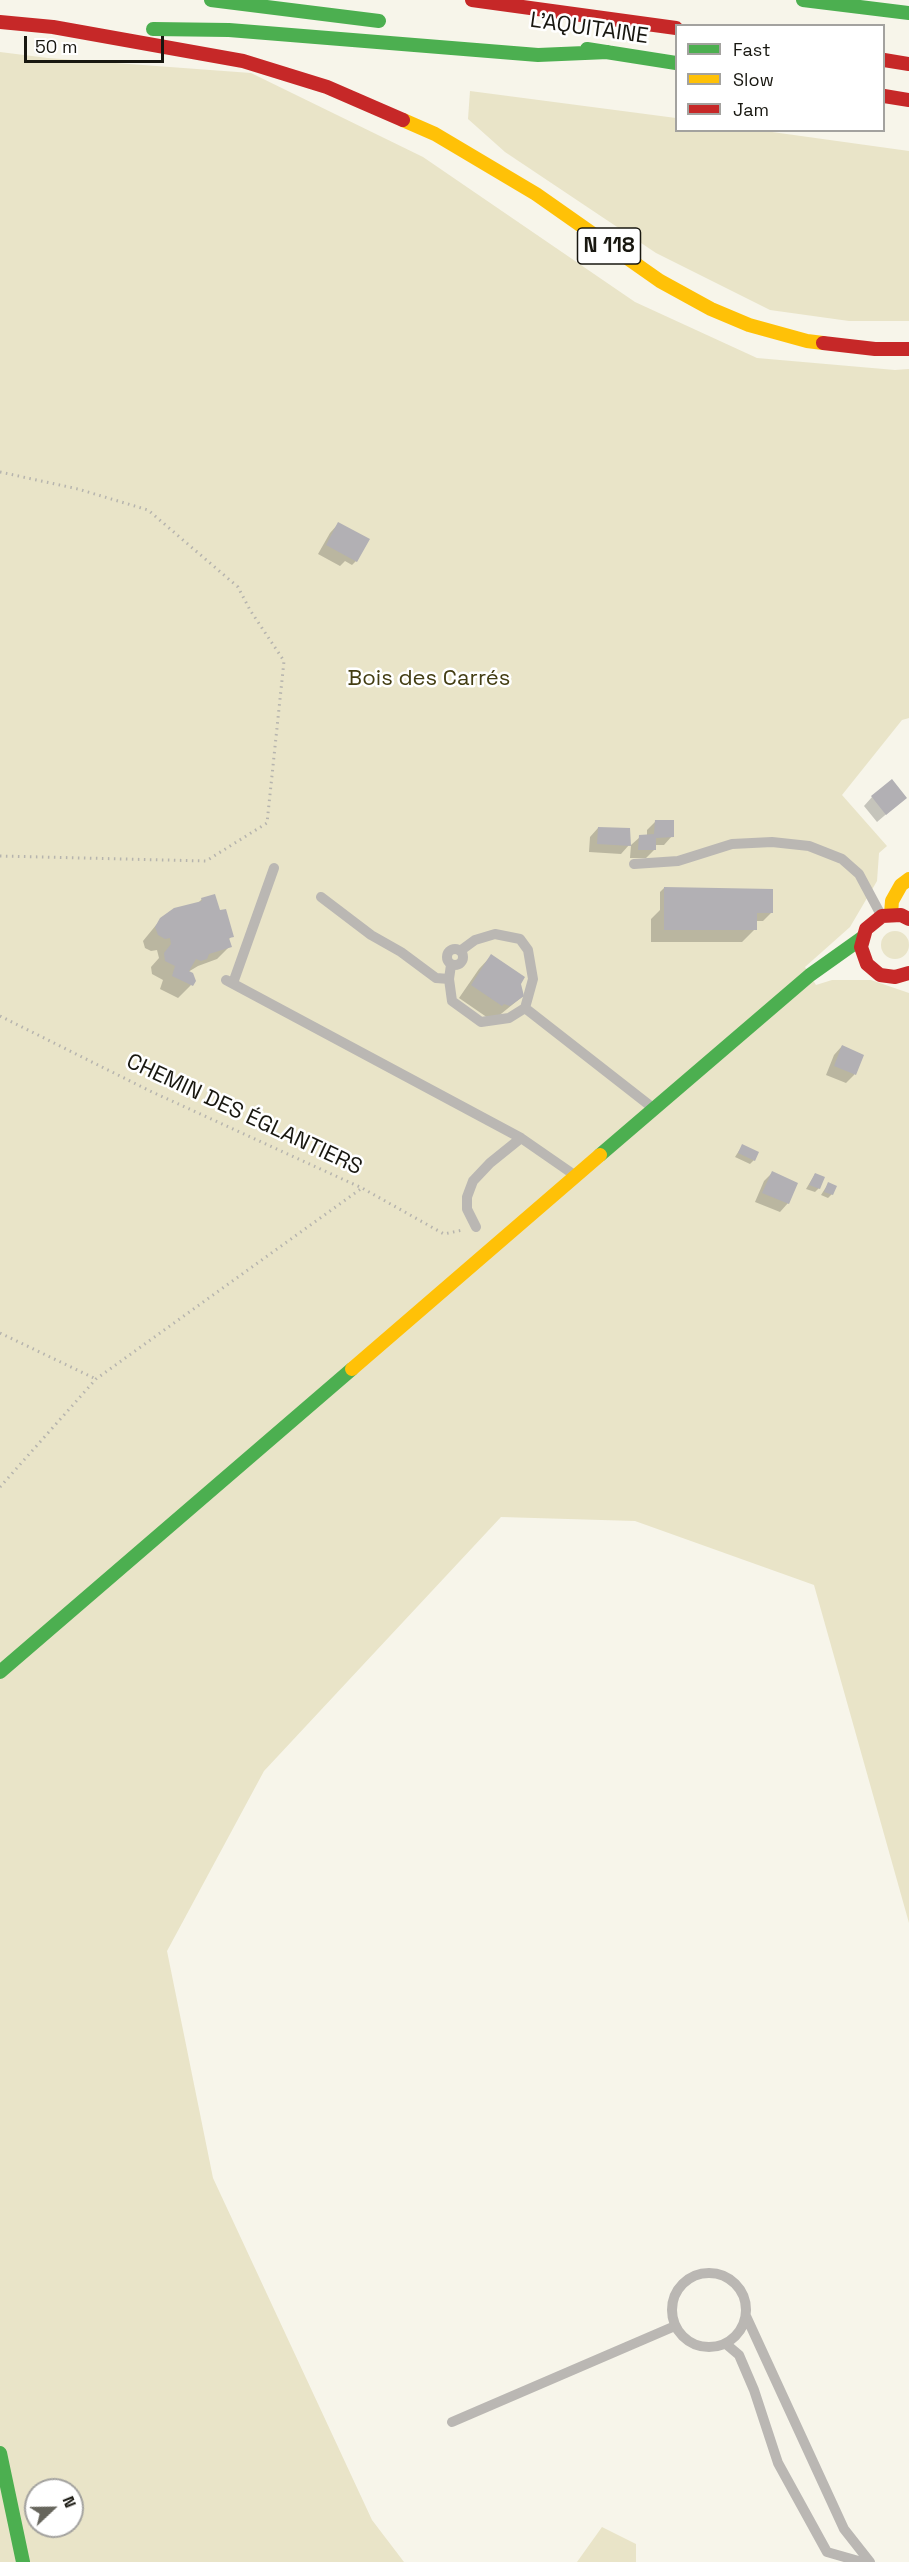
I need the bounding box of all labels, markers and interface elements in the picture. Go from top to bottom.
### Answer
street label: L'AQUITAINE [528,8,650,50]
scale bar [27,24,166,62]
legend [675,24,885,132]
text: 50 m [35,35,77,58]
text: Fast [733,38,770,61]
text: Slow [733,68,774,91]
text: Jam [733,98,769,121]
road number: N 118 [578,228,640,264]
park label: Bois des Carrés [348,666,510,692]
street label: CHEMIN DES ÉGLANTIERS [122,1049,366,1181]
north arrow [24,2478,84,2538]
text: N [58,2493,81,2511]

